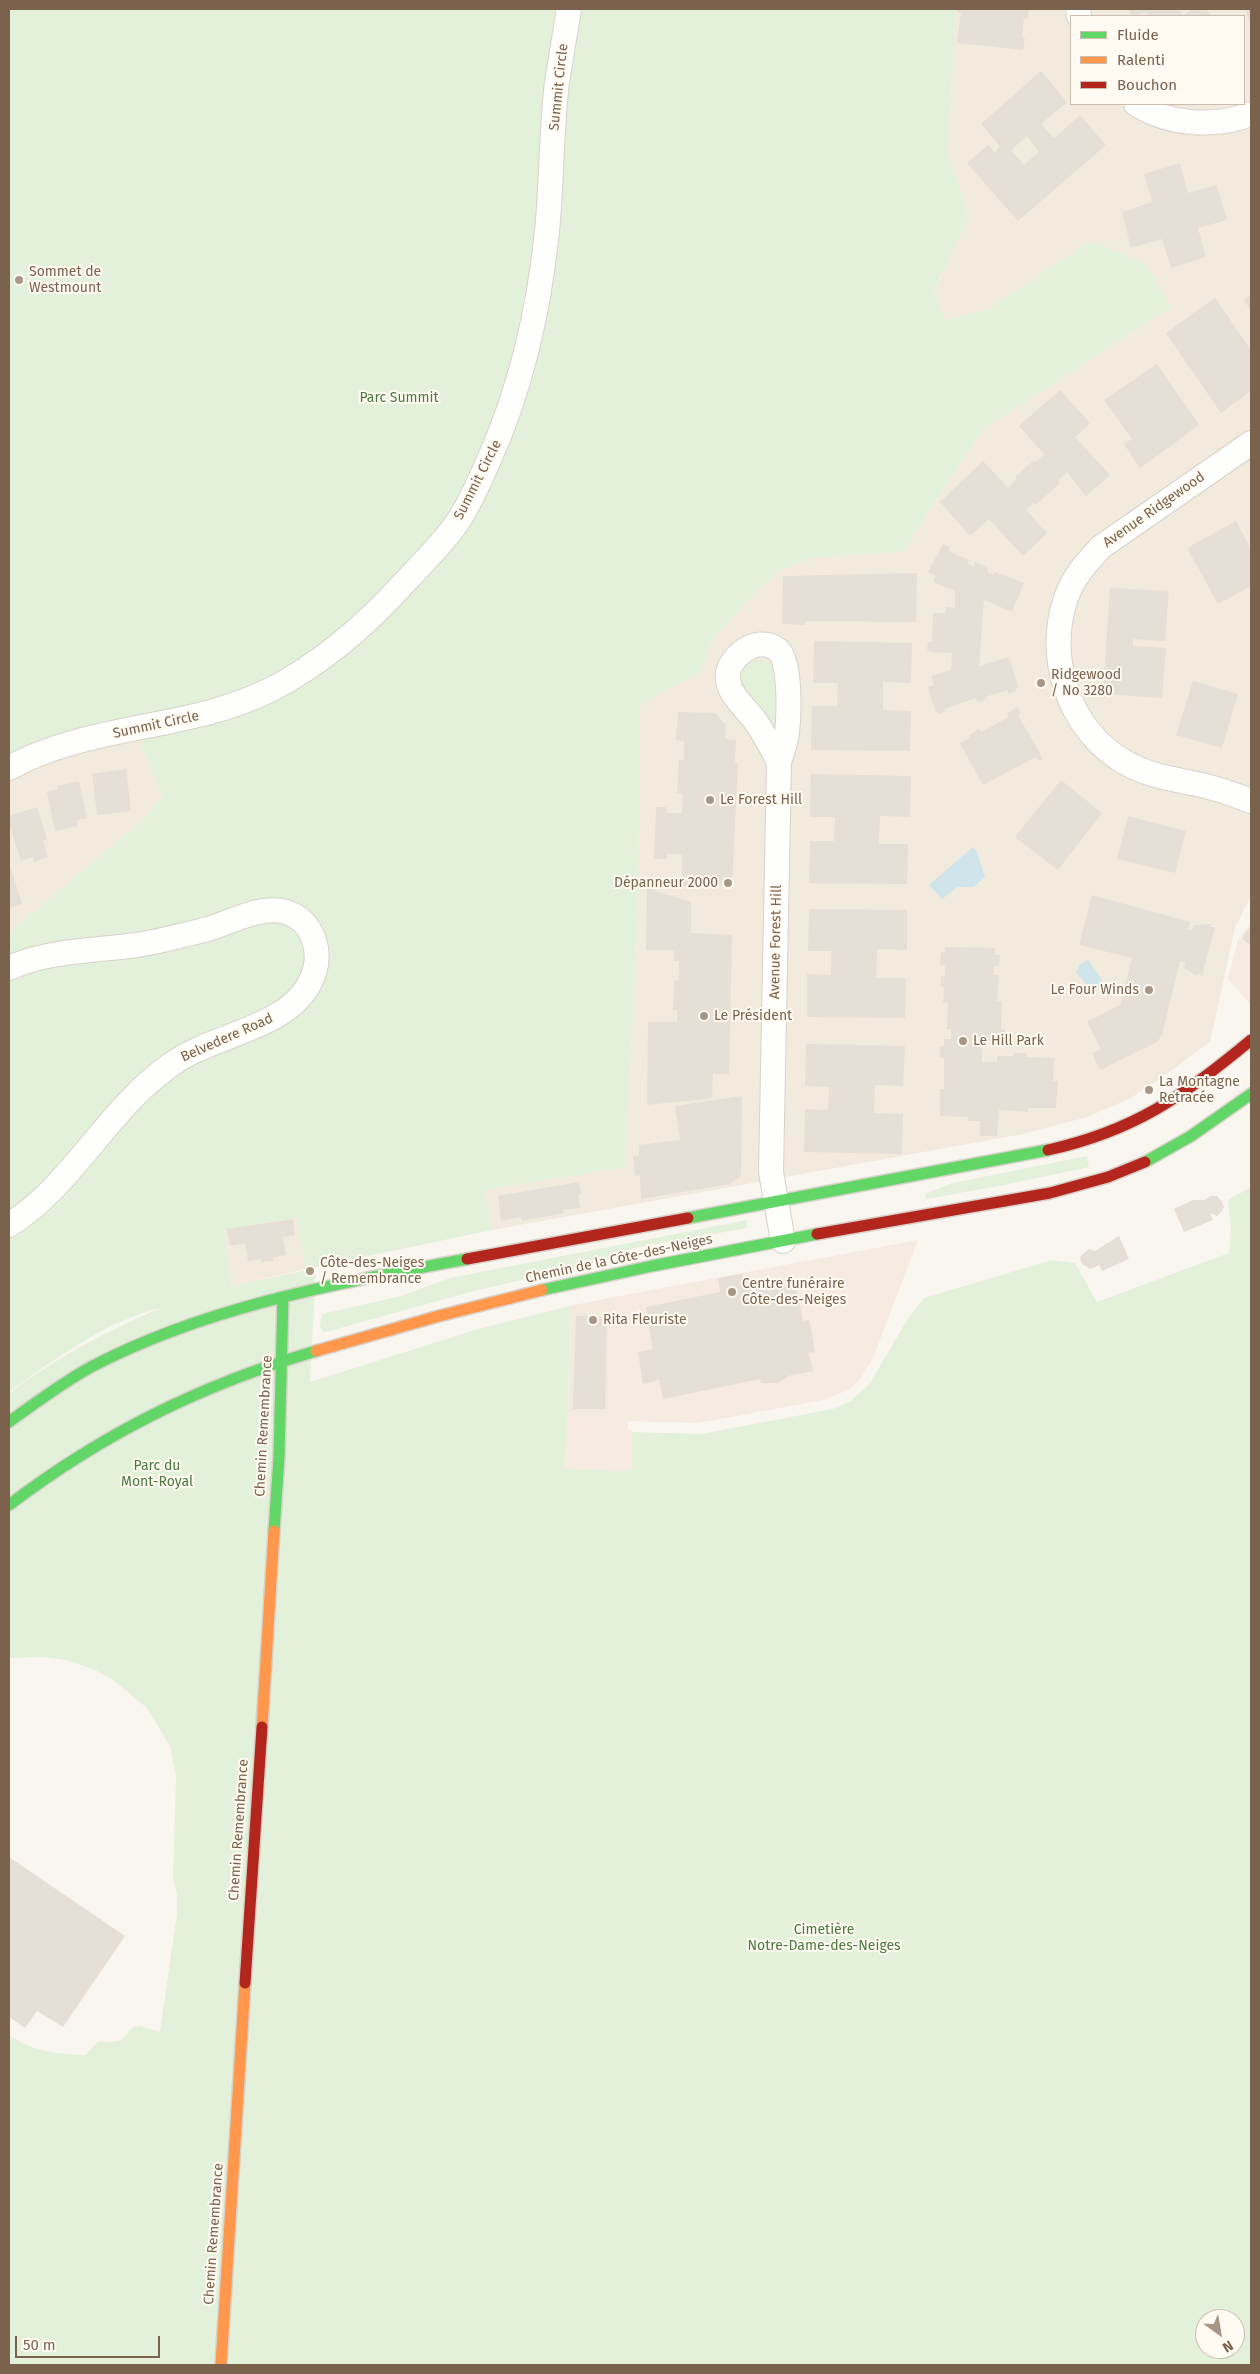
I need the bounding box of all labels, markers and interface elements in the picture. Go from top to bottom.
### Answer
legend [1070,15,1245,105]
text: Fluide [1117,26,1159,44]
street label: Summit Circle [546,43,572,131]
text: Ralenti [1117,51,1165,69]
text: Bouchon [1117,76,1177,94]
place label: Sommet de Westmount [29,264,101,296]
marker: Sommet de Westmount [13,274,25,286]
park label: Parc Summit [359,390,439,406]
street label: Summit Circle [451,437,505,523]
street label: Avenue Ridgewood [1100,469,1208,551]
place label: Ridgewood / No 3280 [1051,667,1121,700]
marker: Ridgewood / No 3280 [1035,677,1047,689]
street label: Summit Circle [111,708,201,742]
place label: Le Forest Hill [720,792,802,808]
marker: Le Forest Hill [704,794,716,806]
place label: Dépanneur 2000 [614,875,718,891]
marker: Dépanneur 2000 [722,877,734,889]
street label: Avenue Forest Hill [767,885,785,999]
place label: Le Four Winds [1051,982,1139,998]
marker: Le Four Winds [1143,984,1155,996]
place label: Le Président [714,1008,792,1024]
street label: Belvedere Road [178,1010,276,1066]
marker: Le Président [698,1010,710,1022]
place label: Le Hill Park [973,1033,1044,1049]
marker: Le Hill Park [957,1035,969,1047]
place label: La Montagne Retracée [1159,1074,1240,1106]
marker: La Montagne Retracée [1143,1084,1155,1096]
street label: Chemin de la Côte-des-Neiges [524,1231,714,1287]
place label: Côte-des-Neiges / Remembrance [320,1255,424,1288]
marker: Côte-des-Neiges / Remembrance [304,1265,316,1277]
place label: Centre funéraire Côte-des-Neiges [742,1276,846,1308]
marker: Centre funéraire Côte-des-Neiges [726,1286,738,1298]
place label: Rita Fleuriste [603,1312,687,1328]
marker: Rita Fleuriste [587,1314,599,1326]
street label: Chemin Remembrance [252,1355,276,1497]
park label: Parc du Mont-Royal [121,1458,193,1490]
street label: Chemin Remembrance [226,1759,252,1901]
park label: Cimetière Notre-Dame-des-Neiges [747,1922,901,1954]
street label: Chemin Remembrance [201,2163,227,2305]
north arrow [1195,2309,1245,2359]
scale bar [18,2326,162,2358]
text: 50 m [23,2336,56,2354]
text: N [1219,2337,1236,2356]

